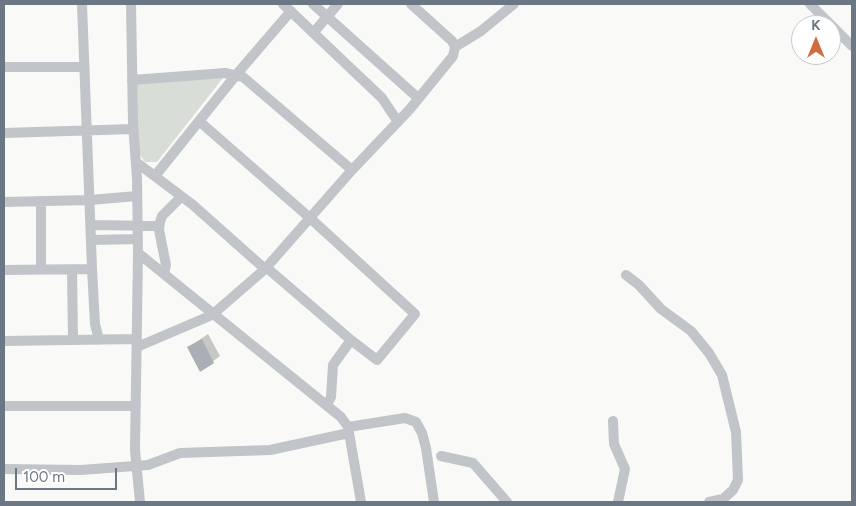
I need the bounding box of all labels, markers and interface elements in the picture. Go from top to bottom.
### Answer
north arrow [791,15,841,65]
text: K [811,17,821,34]
scale bar [18,458,120,490]
text: 100 m [23,468,65,486]

